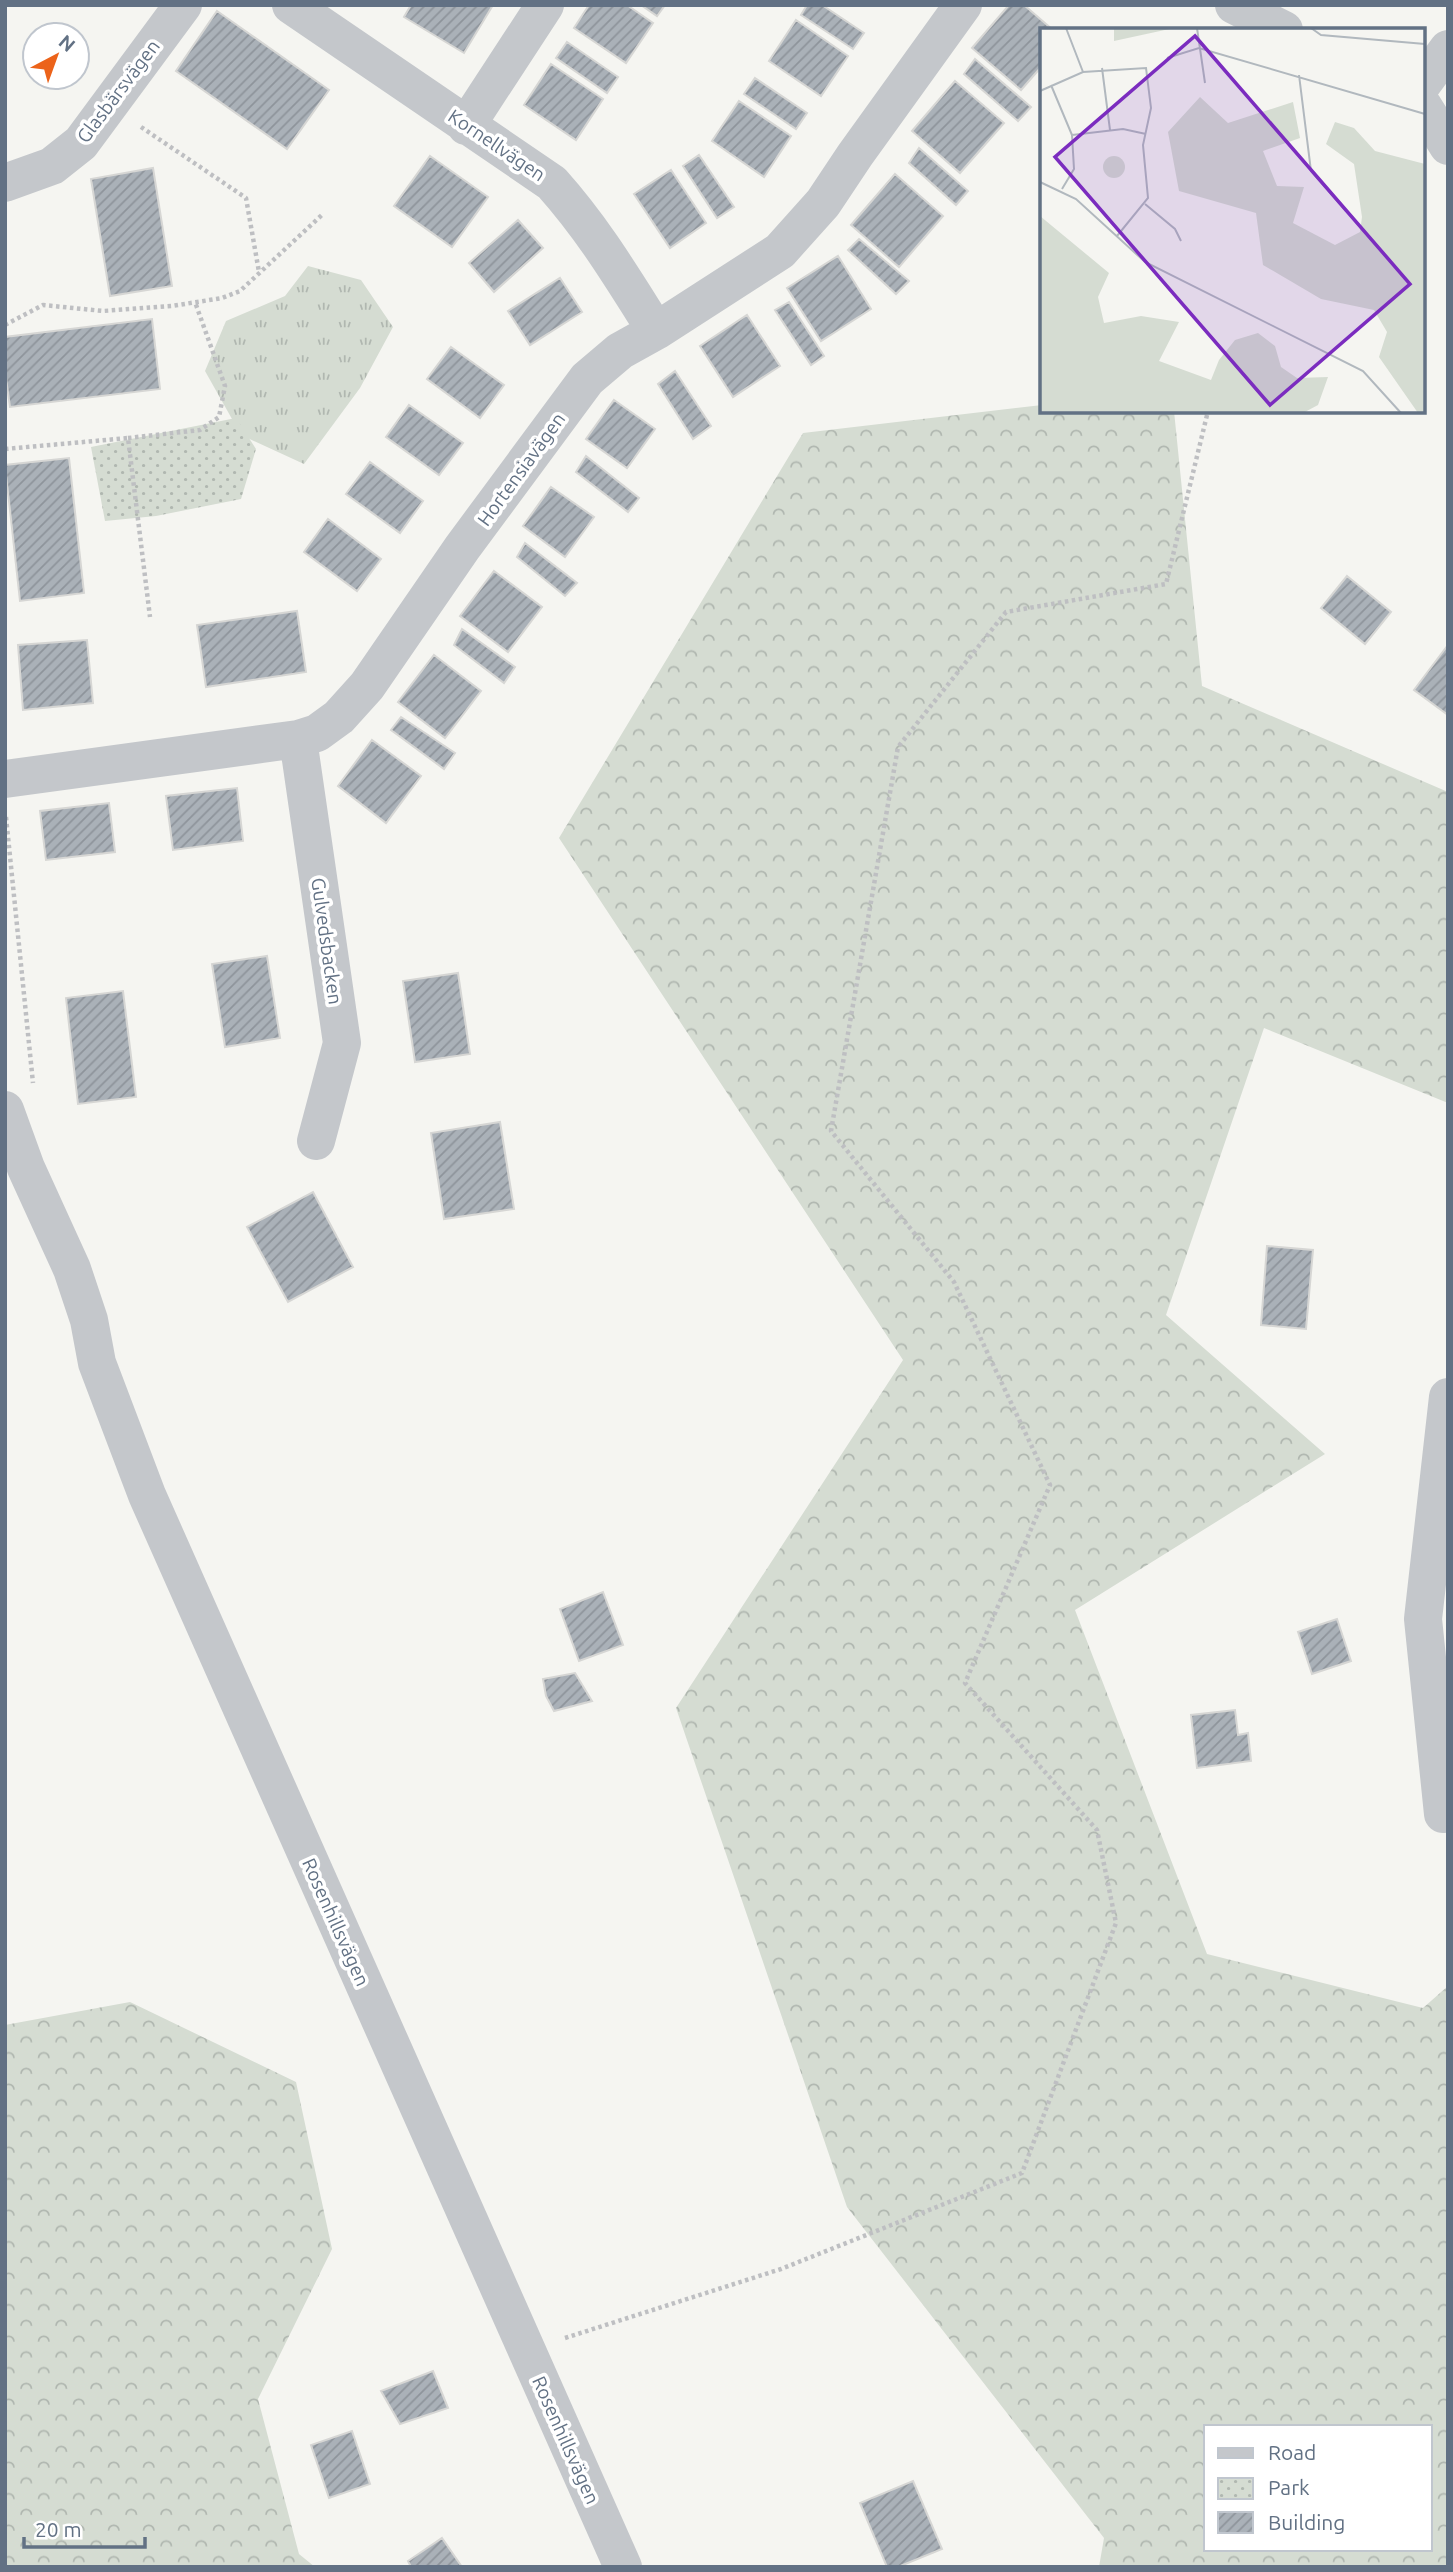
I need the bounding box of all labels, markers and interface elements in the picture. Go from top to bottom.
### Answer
north arrow [21,21,91,91]
inset map [1040,28,1425,413]
text: N [55,30,80,56]
street label: Glasbärsvägen [72,35,164,147]
street label: Kornellvägen [444,105,550,185]
street label: Hortensiavägen [473,408,569,530]
street label: Gulvedsbacken [307,876,347,1006]
street label: Rosenhillsvägen [298,1855,374,1989]
street label: Rosenhillsvägen [528,2373,604,2507]
legend [1204,2425,1432,2551]
text: Road [1268,2440,1316,2464]
text: Park [1268,2475,1310,2499]
scale bar [24,2506,145,2550]
text: Building [1268,2510,1345,2534]
text: 20 m [35,2517,82,2541]

